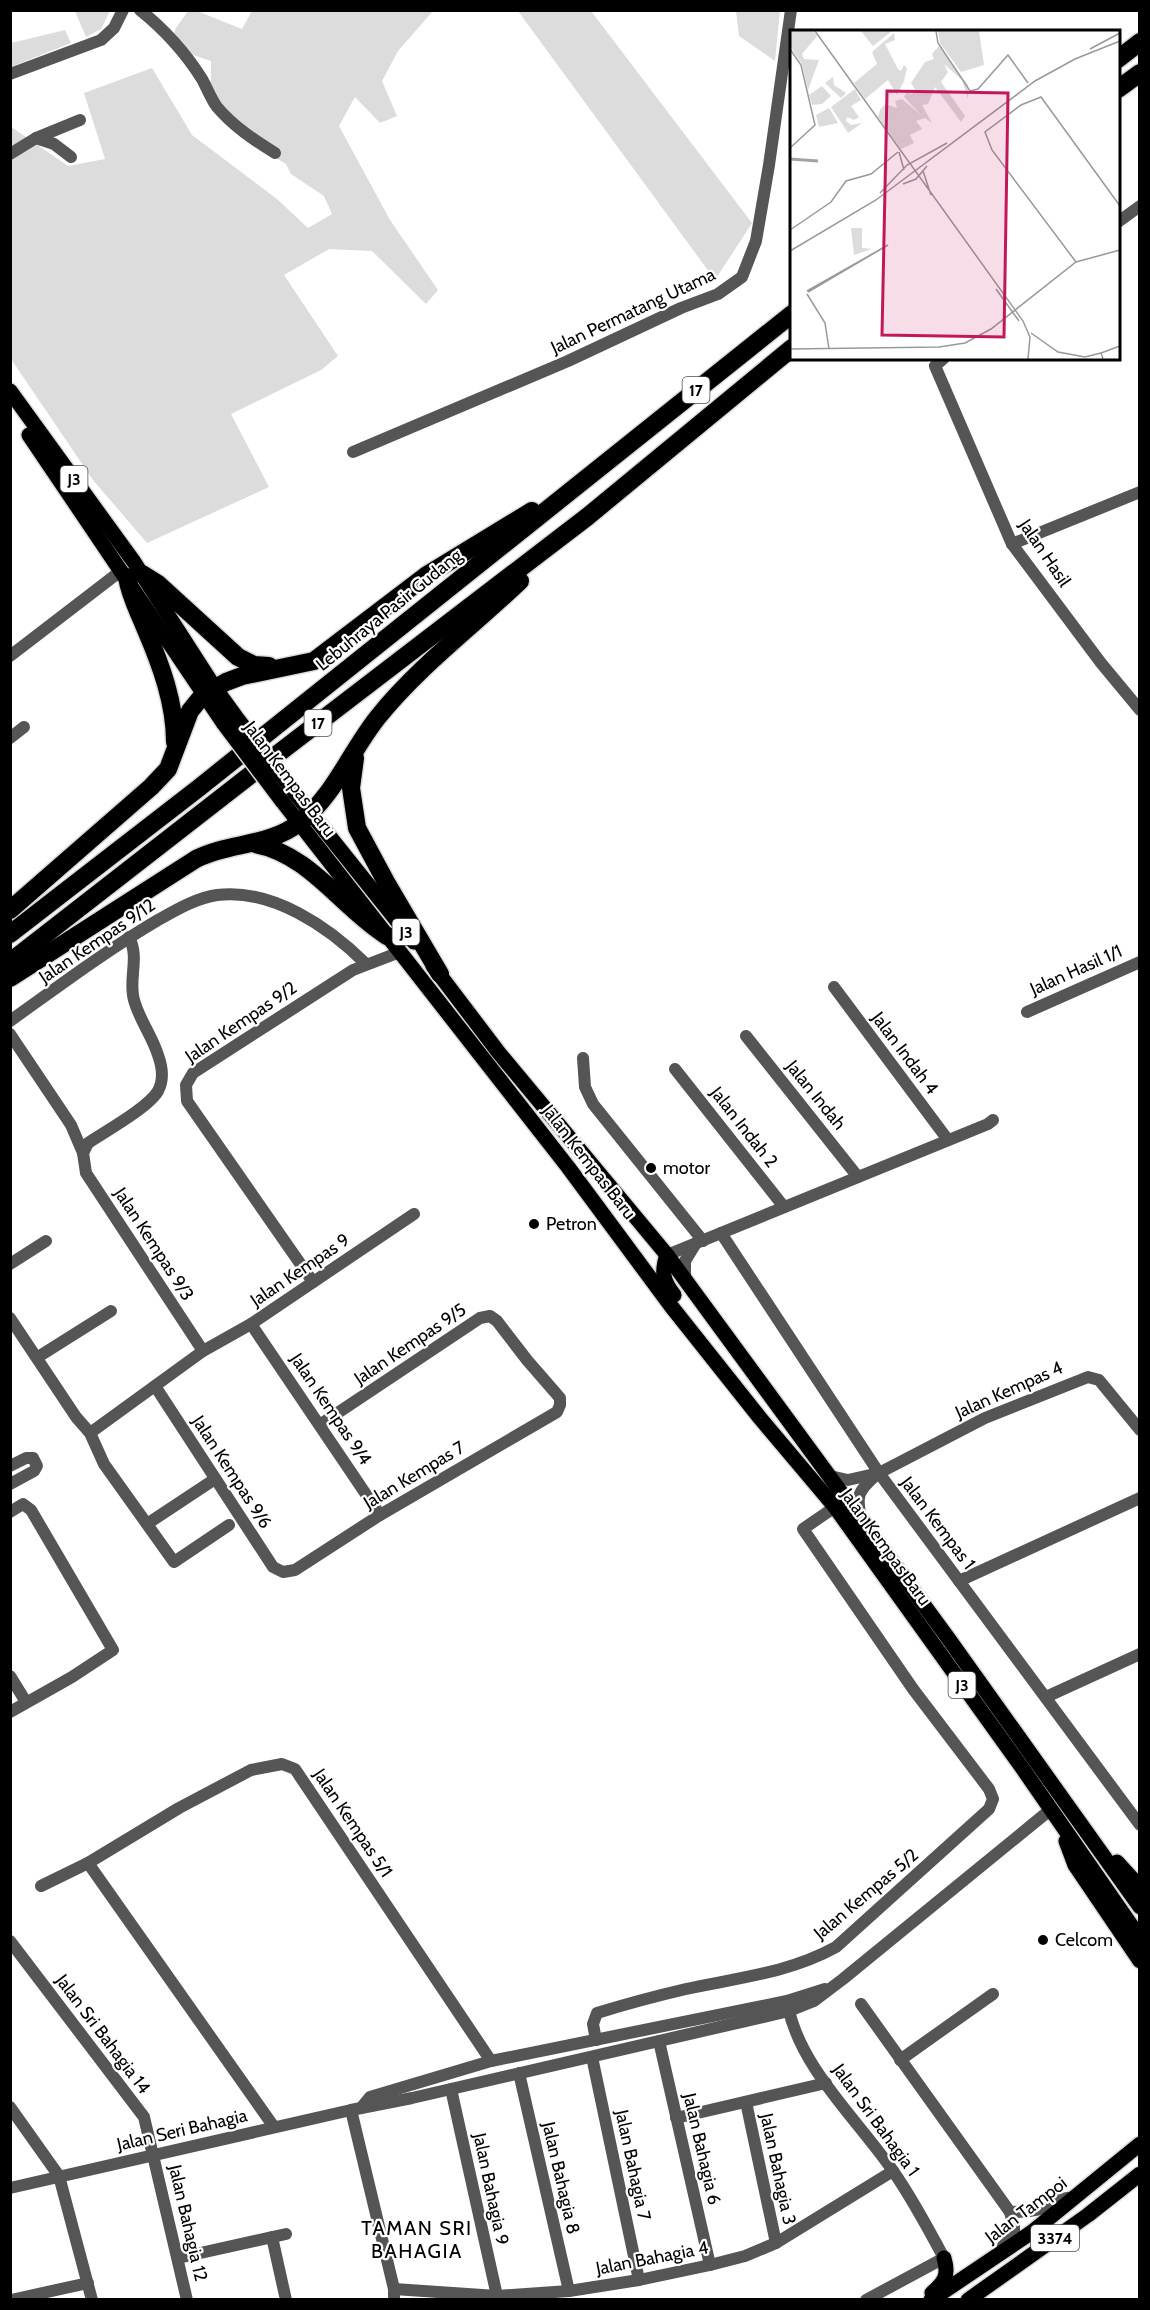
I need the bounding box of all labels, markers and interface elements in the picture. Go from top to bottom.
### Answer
inset map [790,30,1120,360]
street label: Jalan Permatang Utama [546,263,719,359]
road number: 17 [682,377,710,403]
road number: J3 [60,466,88,492]
street label: Jalan Hasil [1014,514,1076,592]
street label: Lebuhraya Pasir Gudang [312,544,467,676]
road number: 17 [304,710,332,736]
street label: Jalan Kempas Baru [239,716,341,841]
street label: Jalan Kempas 9/12 [34,894,159,989]
road number: J3 [392,919,420,945]
street label: Jalan Hasil 1/1 [1026,940,1125,1000]
street label: Jalan Kempas 9/2 [180,977,301,1068]
street label: Jalan Indah 4 [866,1007,943,1099]
street label: Jalan Indah [781,1055,851,1134]
street label: Jalan Indah 2 [705,1081,782,1172]
street label: Jalan Kempas Baru [537,1100,641,1224]
place label: motor [663,1157,710,1179]
marker: motor [644,1161,658,1175]
street label: Jalan Kempas 9/3 [109,1183,199,1305]
place label: Petron [546,1213,597,1235]
marker: Petron [527,1217,541,1231]
street label: Jalan Kempas 9 [245,1229,354,1312]
street label: Jalan Kempas 9/5 [349,1299,470,1390]
street label: Jalan Kempas 9/4 [285,1348,376,1469]
street label: Jalan Kempas 4 [951,1357,1066,1424]
street label: Jalan Kempas 9/6 [187,1411,277,1533]
street label: Jalan Kempas 7 [359,1436,468,1514]
street label: Jalan Kempas 1 [895,1471,980,1574]
street label: Jalan Kempas Baru [836,1483,936,1610]
road number: J3 [948,1672,976,1698]
street label: Jalan Kempas 5/1 [308,1764,397,1881]
street label: Jalan Kempas 5/2 [808,1844,923,1945]
place label: Celcom [1055,1929,1113,1951]
marker: Celcom [1036,1933,1050,1947]
street label: Jalan Sri Bahagia 14 [50,1969,155,2098]
street label: Jalan Sri Bahagia 1 [827,2059,924,2180]
street label: Jalan Bahagia 6 [678,2090,726,2207]
street label: Jalan Seri Bahagia [114,2104,250,2156]
street label: Jalan Bahagia 7 [610,2107,655,2222]
street label: Jalan Bahagia 3 [755,2110,801,2227]
street label: Jalan Bahagia 8 [537,2119,585,2236]
street label: Jalan Bahagia 9 [468,2130,514,2247]
street label: Jalan Bahagia 12 [164,2162,212,2283]
street label: Jalan Tampoi [980,2172,1071,2248]
district label: TAMAN SRI BAHAGIA [361,2216,473,2263]
road number: 3374 [1031,2225,1079,2251]
street label: Jalan Bahagia 4 [593,2236,710,2280]

